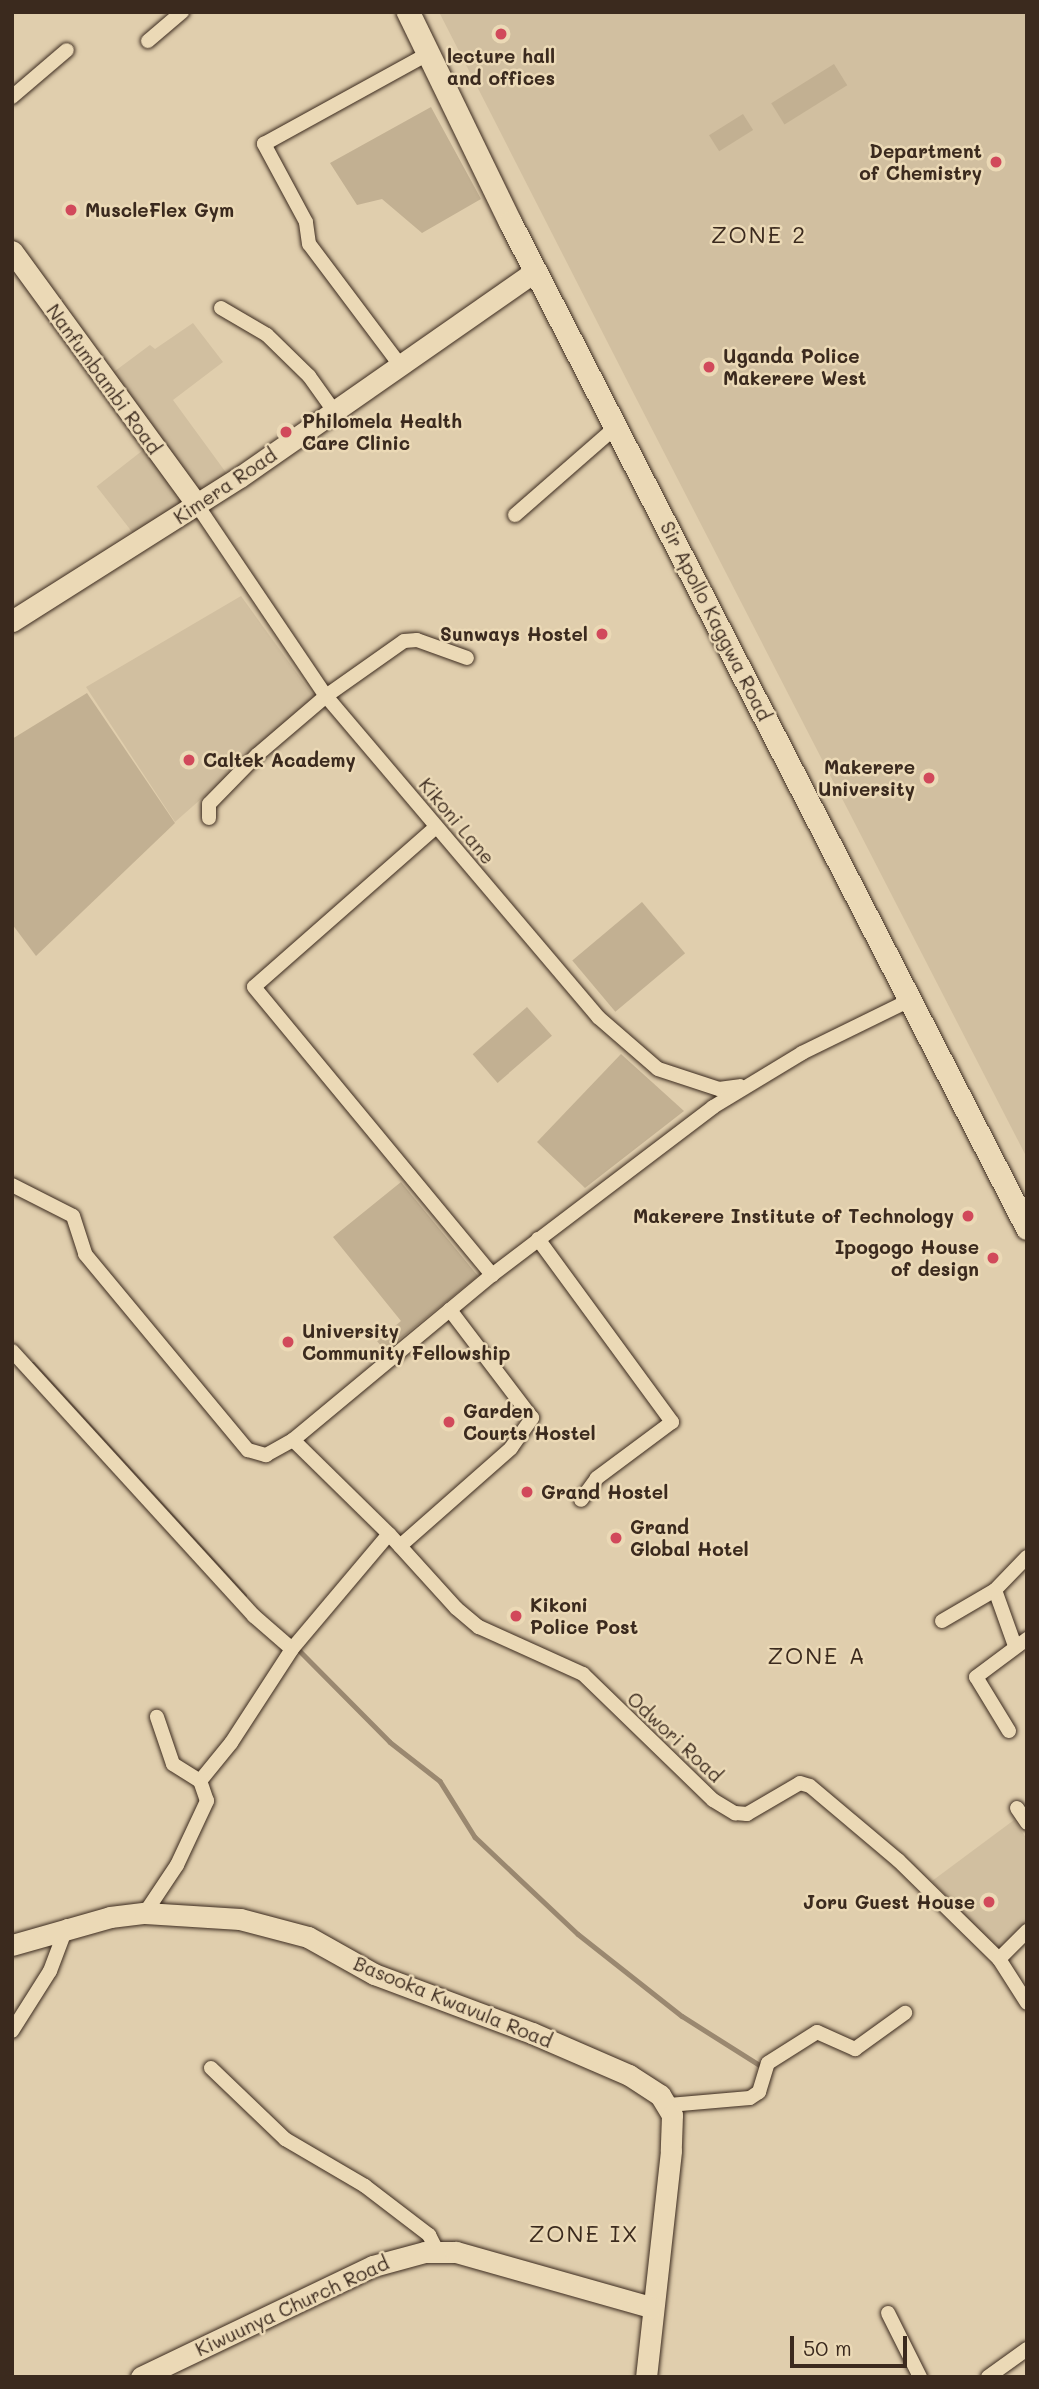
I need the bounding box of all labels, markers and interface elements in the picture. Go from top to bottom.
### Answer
marker: lecture hall and offices [493,26,509,42]
place label: lecture hall and offices [447,45,555,89]
place label: Department of Chemistry [859,140,982,184]
marker: Department of Chemistry [988,154,1004,170]
place label: MuscleFlex Gym [85,199,234,221]
marker: MuscleFlex Gym [63,202,79,218]
district label: ZONE 2 [712,220,806,248]
street label: Nanfumbambi Road [42,300,166,458]
place label: Uganda Police Makerere West [723,345,866,389]
marker: Uganda Police Makerere West [701,359,717,375]
place label: Philomela Health Care Clinic [302,410,462,454]
marker: Philomela Health Care Clinic [276,422,296,442]
street label: Kimera Road [169,443,281,529]
street label: Sir Apollo Kaggwa Road [656,518,776,724]
place label: Sunways Hostel [440,623,588,645]
marker: Sunways Hostel [594,626,610,642]
place label: Caltek Academy [203,749,356,771]
marker: Caltek Academy [181,752,197,768]
place label: Makerere University [818,756,915,800]
marker: Makerere University [921,770,937,786]
street label: Kikoni Lane [414,773,500,869]
place label: Makerere Institute of Technology [633,1205,954,1227]
marker: Makerere Institute of Technology [960,1208,976,1224]
place label: Ipogogo House of design [835,1236,979,1280]
marker: Ipogogo House of design [985,1250,1001,1266]
place label: University Community Fellowship [302,1320,511,1364]
marker: University Community Fellowship [280,1334,296,1350]
place label: Garden Courts Hostel [463,1400,596,1444]
marker: Garden Courts Hostel [441,1414,457,1430]
place label: Grand Hostel [541,1481,668,1503]
marker: Grand Hostel [519,1484,535,1500]
place label: Grand Global Hotel [630,1516,749,1560]
marker: Grand Global Hotel [608,1530,624,1546]
place label: Kikoni Police Post [530,1594,638,1638]
marker: Kikoni Police Post [508,1608,524,1624]
district label: ZONE A [768,1641,866,1669]
street label: Odwori Road [623,1687,727,1787]
place label: Joru Guest House [803,1891,975,1913]
marker: Joru Guest House [981,1894,997,1910]
street label: Basooka Kwavula Road [350,1952,556,2052]
district label: ZONE IX [530,2219,638,2247]
street label: Kiwuunya Church Road [192,2251,392,2361]
scale bar [794,2322,911,2366]
text: 50 m [803,2334,852,2361]

